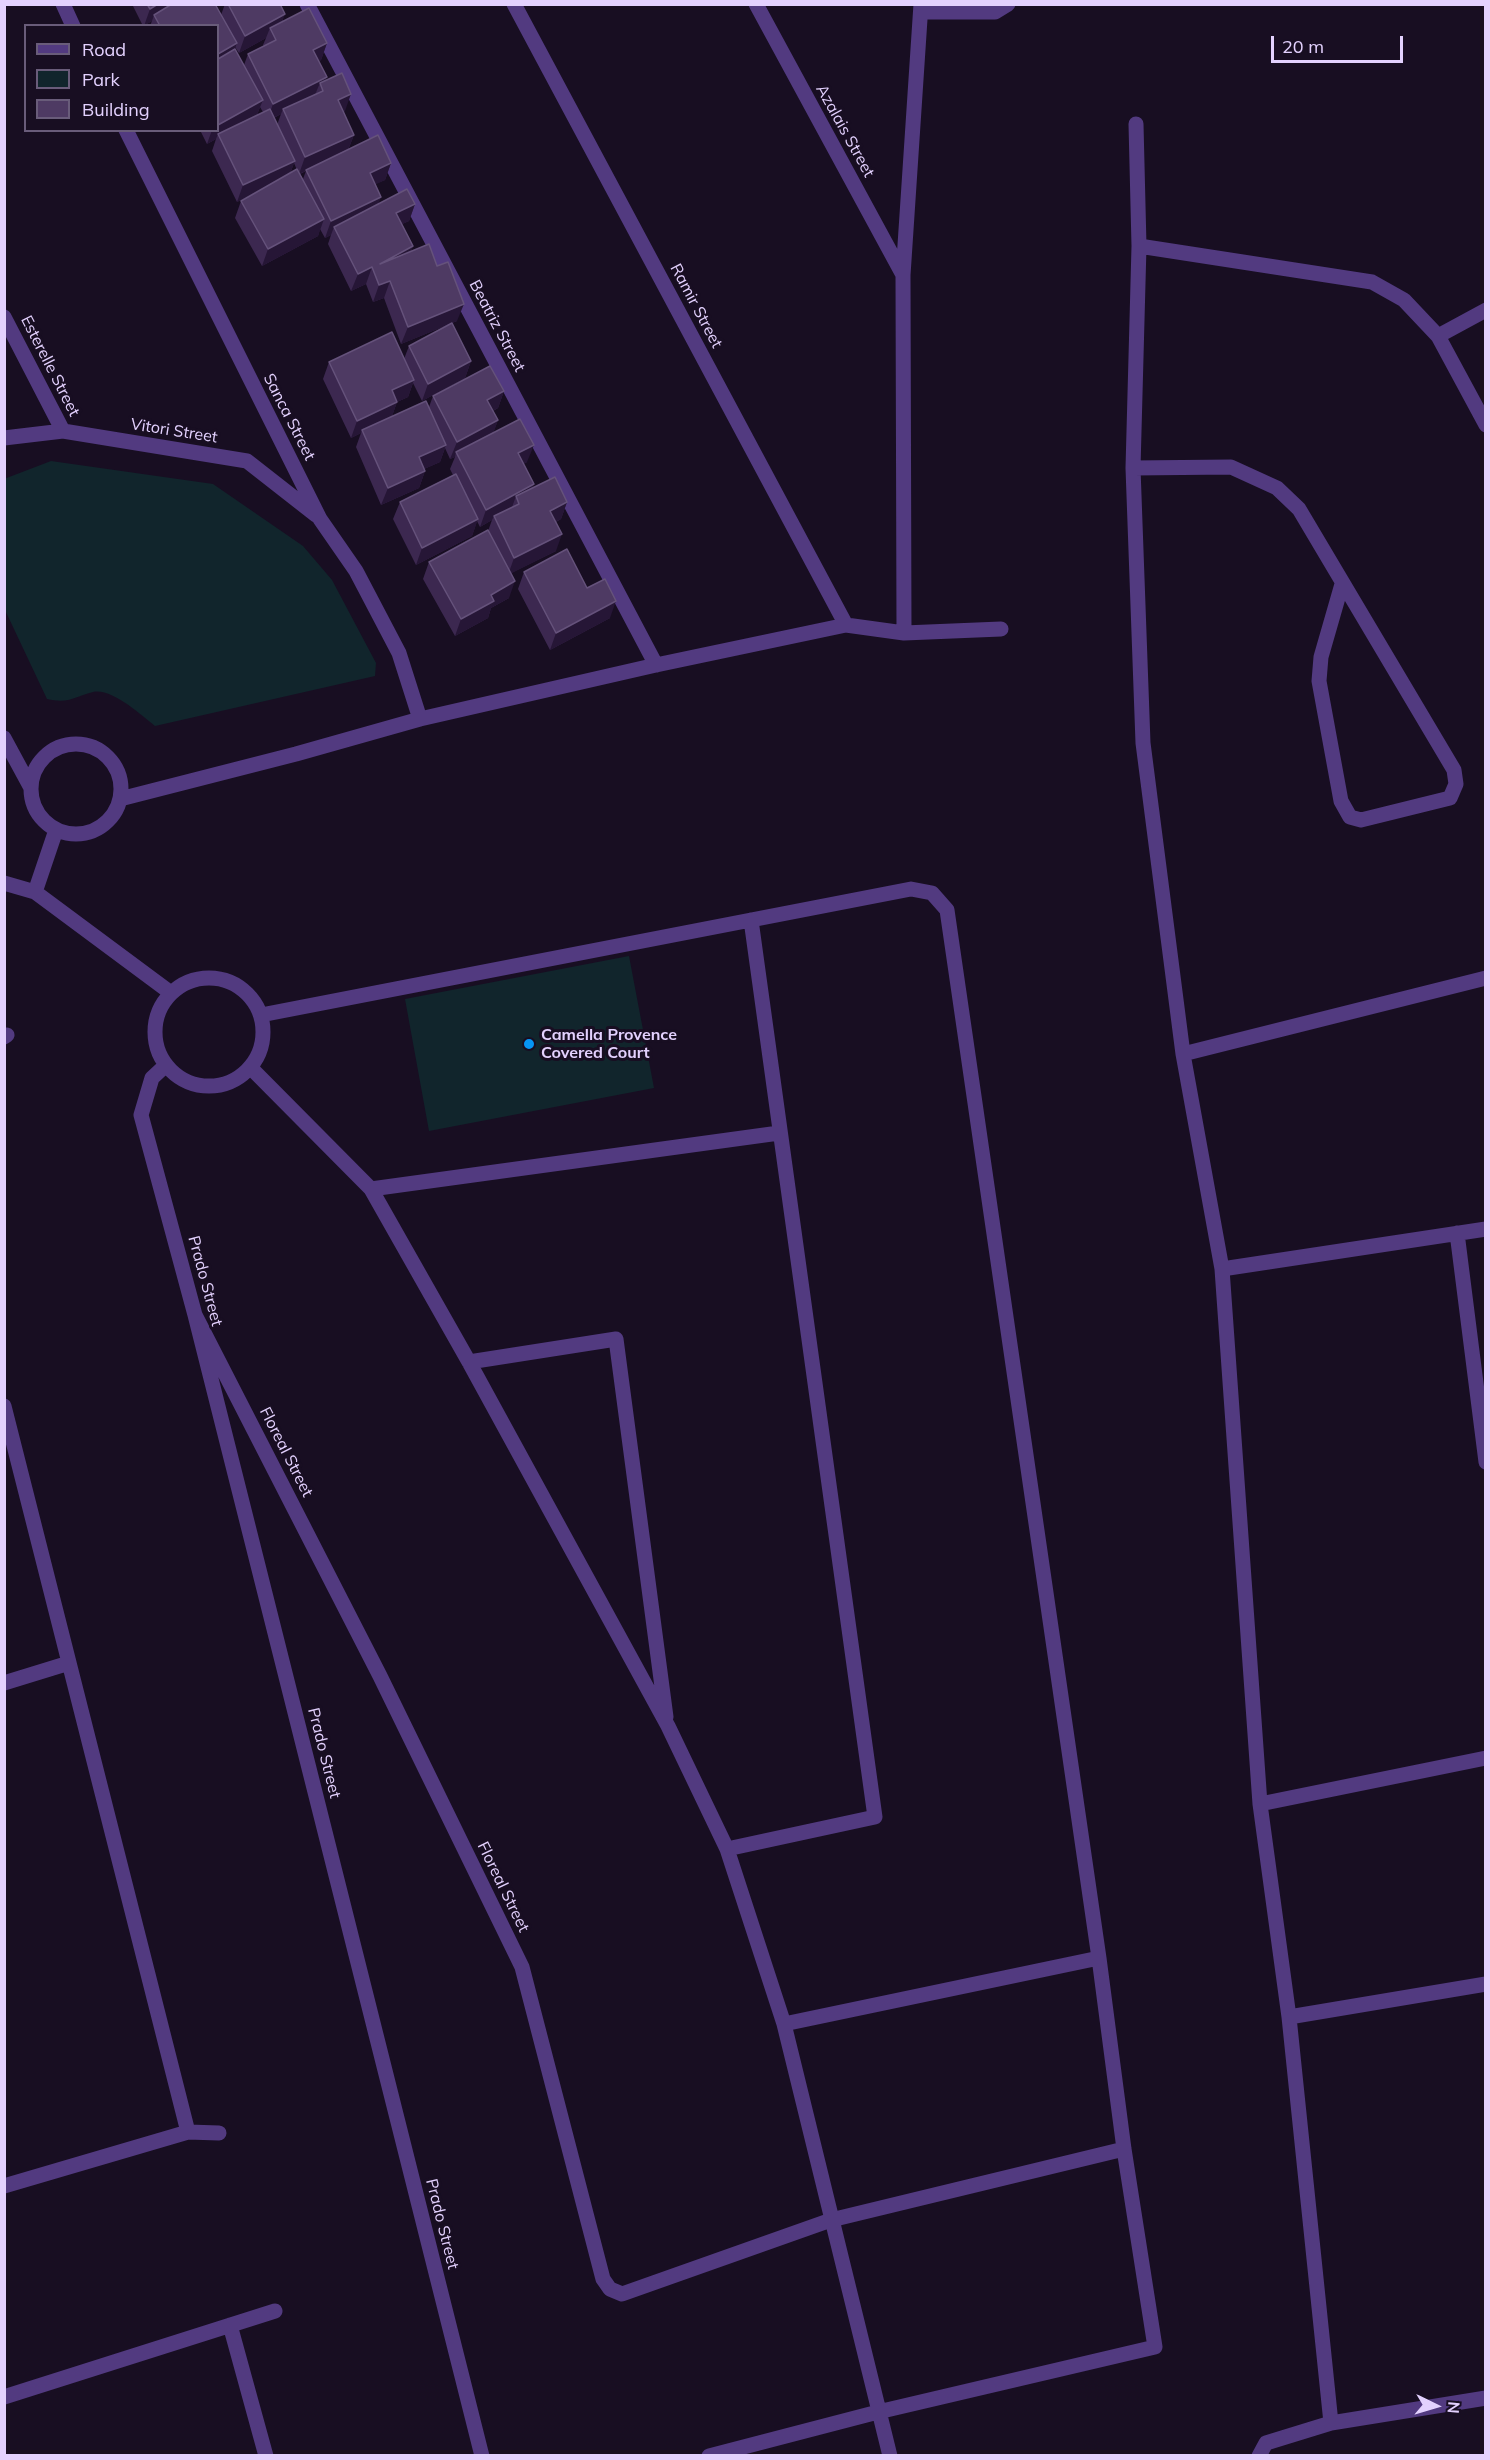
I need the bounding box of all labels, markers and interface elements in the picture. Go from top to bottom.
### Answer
legend [24,24,219,132]
scale bar [1274,24,1406,62]
text: 20 m [1282,35,1324,58]
text: Road [82,38,126,61]
text: Park [82,68,120,91]
street label: Azalais Street [812,81,878,181]
text: Building [82,98,150,121]
street label: Ramir Street [666,261,726,351]
street label: Beatriz Street [465,277,529,375]
street label: Esterelle Street [16,312,84,420]
street label: Sanca Street [259,370,319,464]
street label: Vitori Street [129,415,219,447]
place label: Camella Provence Covered Court [541,1025,677,1063]
marker: Camella Provence Covered Court [522,1037,536,1051]
street label: Prado Street [184,1234,226,1328]
street label: Floreal Street [255,1404,317,1500]
street label: Prado Street [303,1706,345,1800]
street label: Floreal Street [473,1839,533,1935]
street label: Prado Street [421,2177,463,2271]
north arrow [1406,2376,1466,2436]
text: N [1443,2401,1464,2414]

